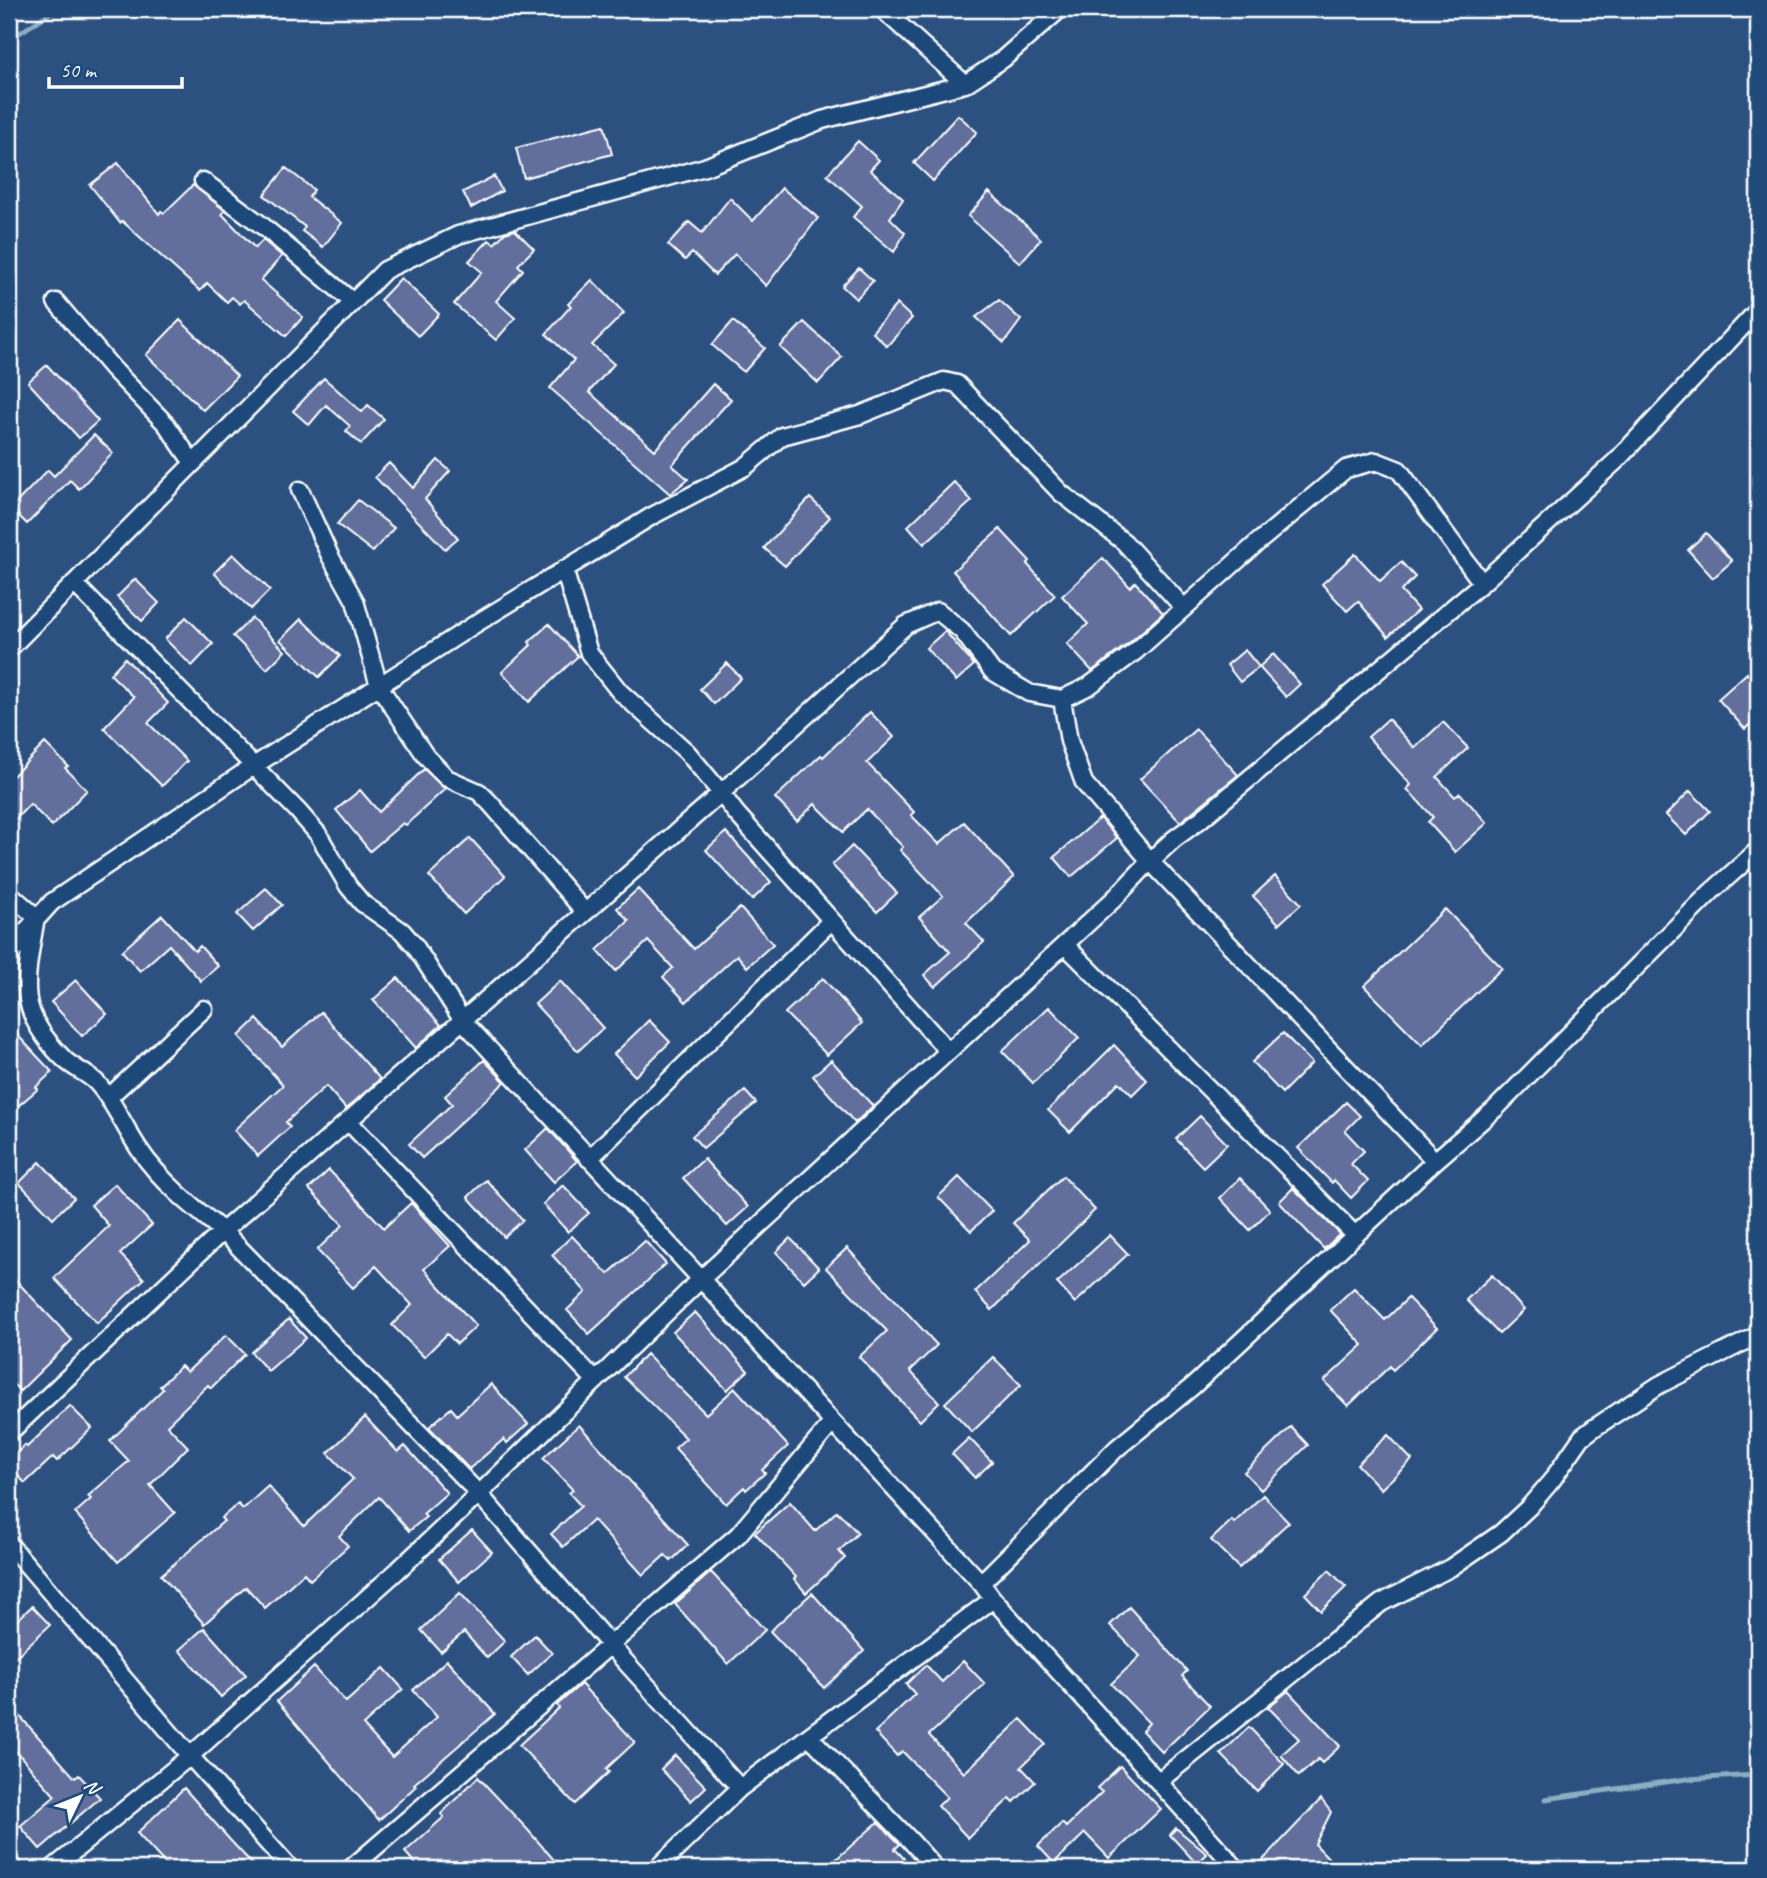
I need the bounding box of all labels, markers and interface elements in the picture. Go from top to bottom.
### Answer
scale bar [49,46,182,90]
text: 50 m [60,57,98,83]
north arrow [46,1762,116,1832]
text: N [79,1774,107,1801]

